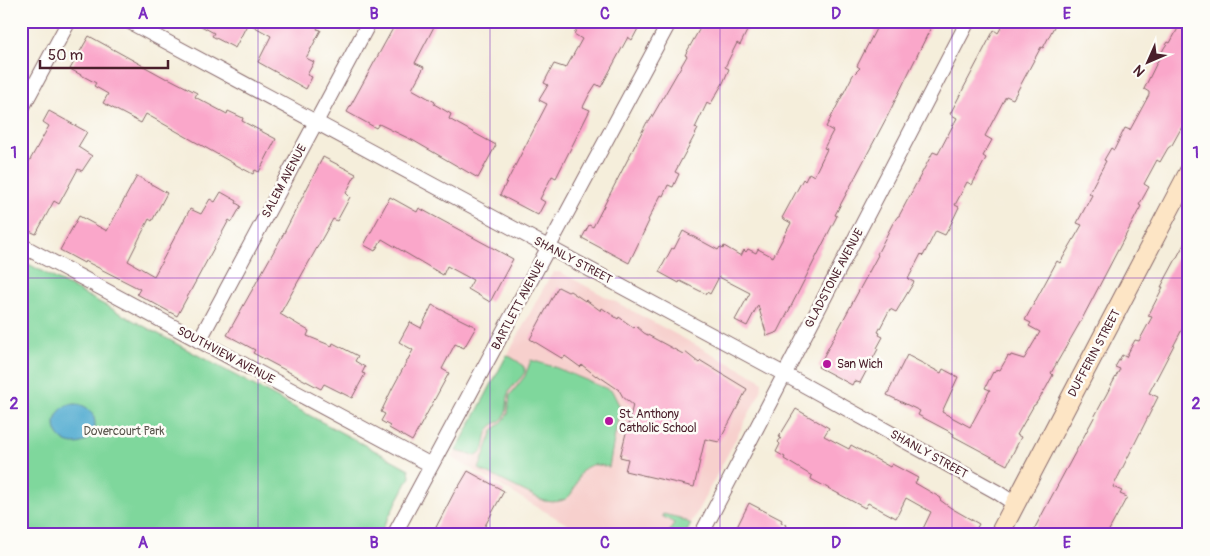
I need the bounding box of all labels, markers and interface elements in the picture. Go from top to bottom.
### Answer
text: A [138,4,149,24]
text: B [369,4,379,24]
text: C [600,4,610,24]
text: D [831,4,841,24]
text: E [1063,4,1072,24]
scale bar [40,38,168,70]
north arrow [1122,38,1172,88]
text: 50 m [48,46,83,65]
text: N [1130,61,1149,80]
street label: SALEM AVENUE [259,142,310,221]
text: 1 [11,143,17,163]
text: 1 [1193,143,1199,163]
street label: GLADSTONE AVENUE [802,226,867,331]
street label: SHANLY STREET [531,233,615,288]
street label: BARTLETT AVENUE [489,258,548,353]
street label: DUFFERIN STREET [1065,307,1124,400]
street label: SOUTHVIEW AVENUE [174,323,277,388]
place label: San Wich [837,357,883,372]
marker: San Wich [821,358,833,370]
text: 2 [10,394,19,414]
text: 2 [1192,394,1201,414]
place label: St. Anthony Catholic School [619,407,697,436]
marker: St. Anthony Catholic School [603,415,615,427]
park label: Dovercourt Park [84,424,164,439]
street label: SHANLY STREET [887,427,971,482]
text: A [138,533,149,553]
text: B [369,533,379,553]
text: C [600,533,610,553]
text: D [831,533,841,553]
text: E [1063,533,1072,553]

